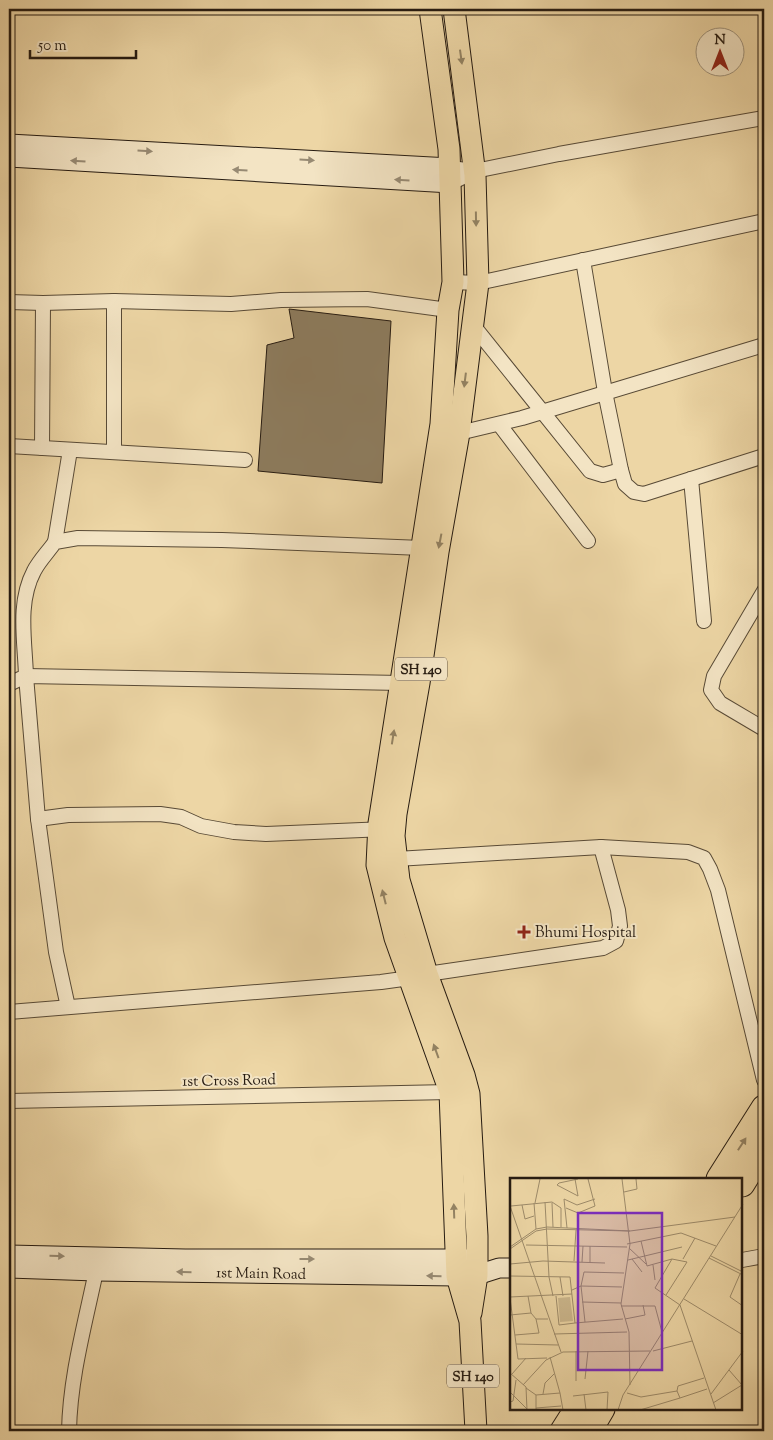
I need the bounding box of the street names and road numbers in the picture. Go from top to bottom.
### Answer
road number: SH 140 [395,658,447,681]
street label: 1st Cross Road [182,1070,277,1093]
street label: 1st Main Road [216,1263,307,1286]
road number: SH 140 [447,1364,499,1388]

